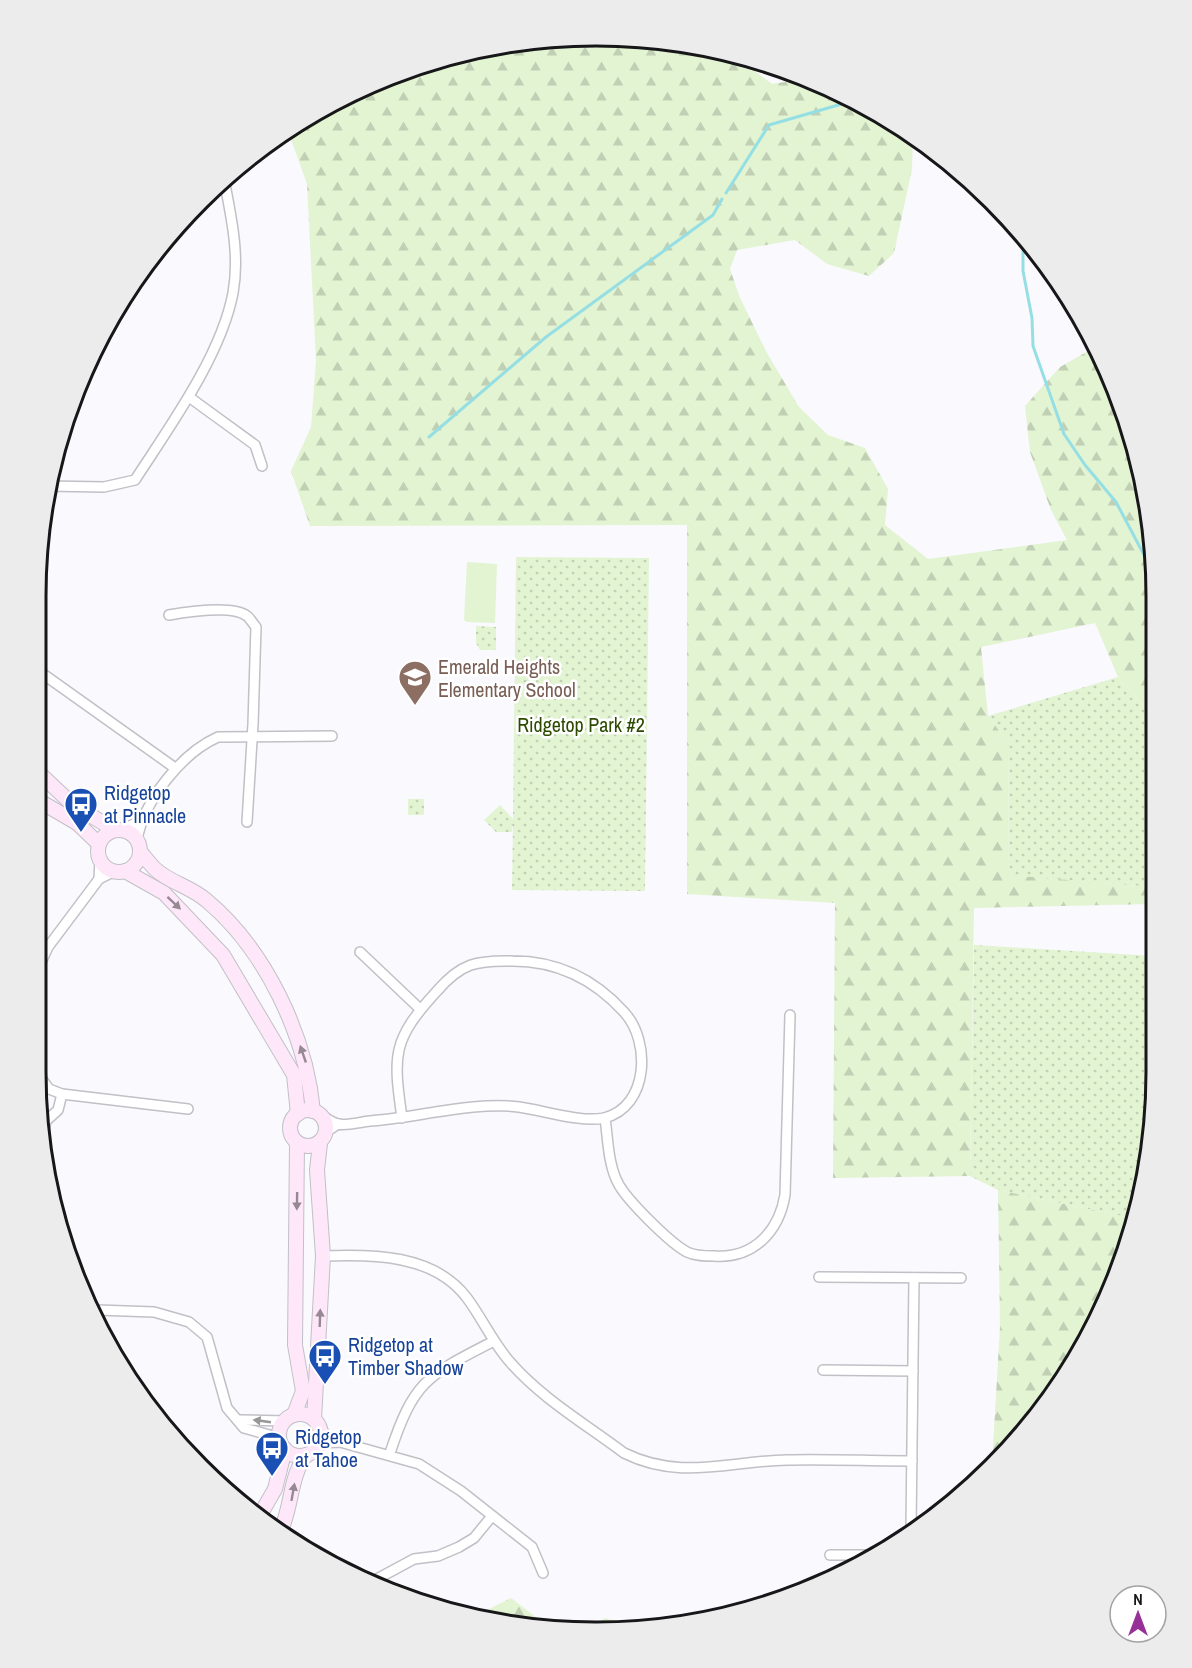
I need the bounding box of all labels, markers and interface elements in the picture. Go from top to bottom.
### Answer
place label: Emerald Heights Elementary School [438,653,576,703]
school or university icon: Emerald Heights Elementary School [397,659,433,706]
park label: Ridgetop Park #2 [517,711,645,738]
place label: Ridgetop at Pinnacle [104,779,186,829]
bus stop icon: Ridgetop at Pinnacle [63,786,99,833]
one-way arrow [166,895,180,909]
one-way arrow [297,1045,307,1063]
one-way arrow [292,1192,302,1211]
one-way arrow [316,1309,325,1328]
place label: Ridgetop at Timber Shadow [348,1331,464,1381]
bus stop icon: Ridgetop at Timber Shadow [307,1338,343,1385]
one-way arrow [252,1416,271,1425]
place label: Ridgetop at Tahoe [295,1423,362,1473]
bus stop icon: Ridgetop at Tahoe [254,1430,290,1477]
one-way arrow [289,1482,298,1501]
north arrow [1108,1584,1168,1644]
text: N [1133,1588,1143,1610]

